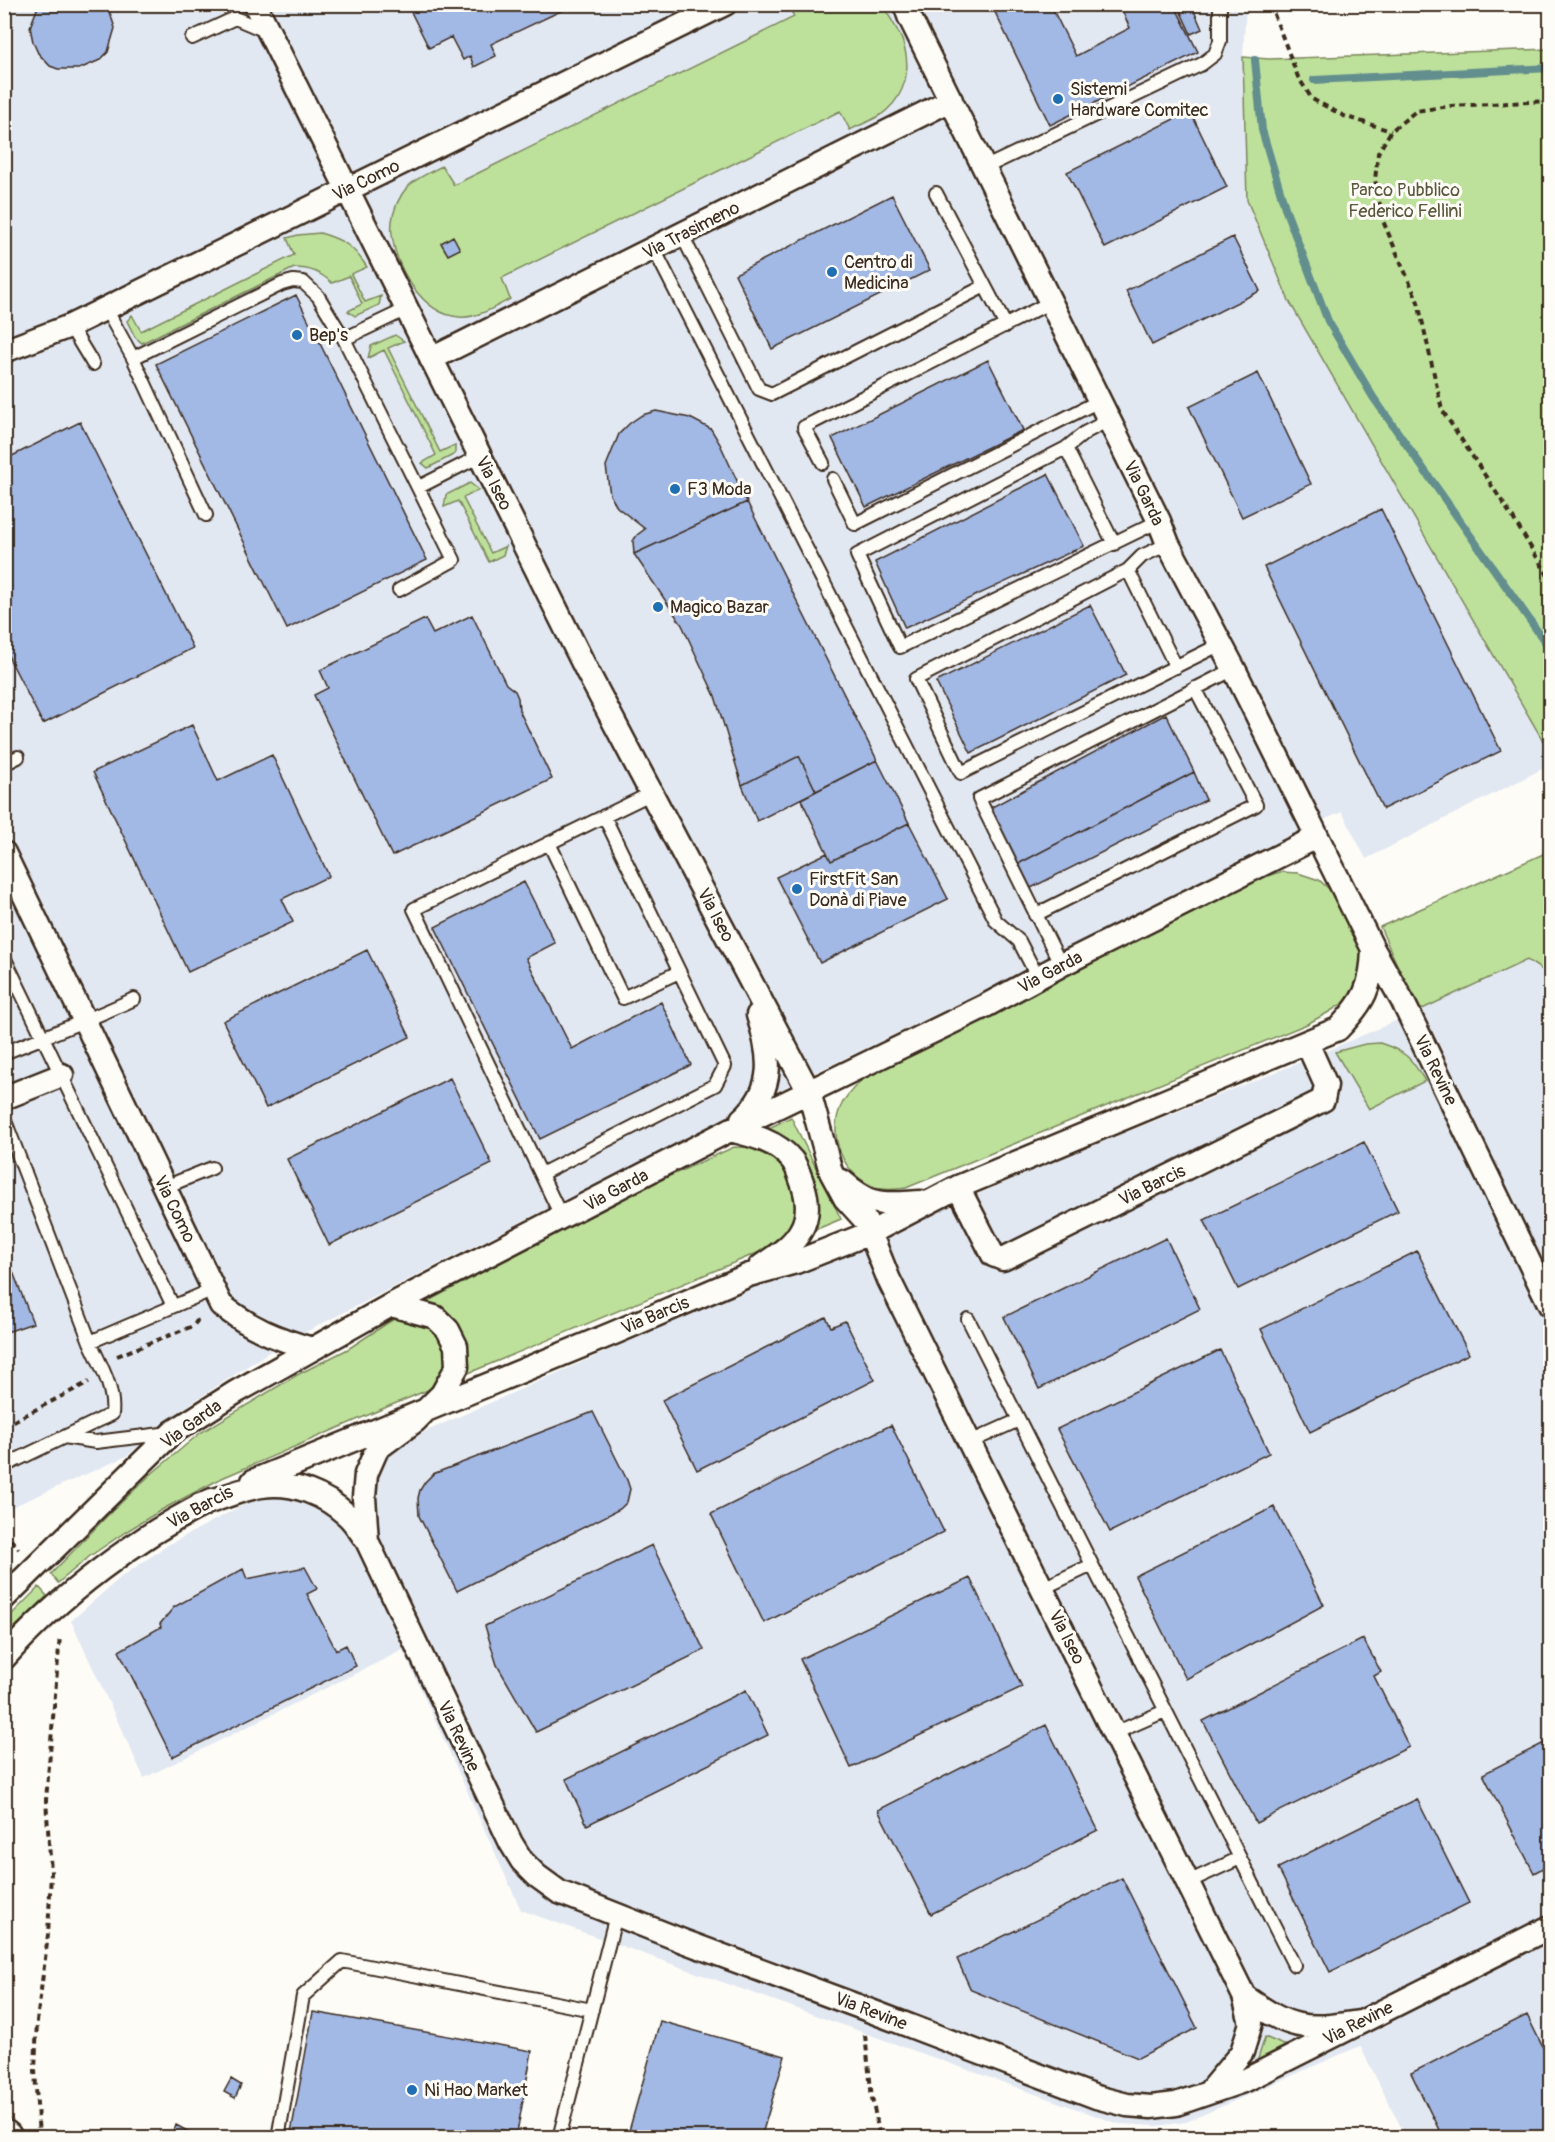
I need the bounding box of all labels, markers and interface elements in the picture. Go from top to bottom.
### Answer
place label: Sistemi Hardware Comitec [1070,78,1209,122]
marker: Sistemi Hardware Comitec [1051,92,1065,106]
street label: Via Como [329,154,404,207]
park label: Parco Pubblico Federico Fellini [1348,179,1462,223]
street label: Via Trasimeno [639,196,744,265]
place label: Centro di Medicina [844,251,913,295]
marker: Centro di Medicina [825,265,839,279]
place label: Bep's [309,324,348,347]
marker: Bep's [290,328,304,342]
street label: Via Iseo [470,452,517,515]
street label: Via Garda [1118,457,1169,530]
place label: F3 Moda [687,478,752,501]
marker: F3 Moda [668,482,682,496]
place label: Magico Bazar [670,596,770,619]
marker: Magico Bazar [651,600,665,614]
place label: FirstFit San Donà di Piave [809,868,907,912]
marker: FirstFit San Donà di Piave [790,882,804,896]
street label: Via Iseo [692,884,739,946]
street label: Via Garda [1014,946,1086,999]
street label: Via Revine [1409,1031,1463,1109]
street label: Via Barcis [1115,1159,1189,1211]
street label: Via Garda [580,1164,652,1217]
street label: Via Como [148,1172,201,1247]
street label: Via Barcis [618,1291,693,1340]
street label: Via Garda [156,1395,226,1454]
street label: Via Barcis [163,1480,237,1534]
street label: Via Iseo [1043,1606,1090,1669]
street label: Via Revine [432,1697,485,1776]
street label: Via Revine [831,1987,910,2036]
street label: Via Revine [1319,1996,1397,2051]
place label: Ni Hao Market [424,2079,529,2102]
marker: Ni Hao Market [405,2083,419,2097]

